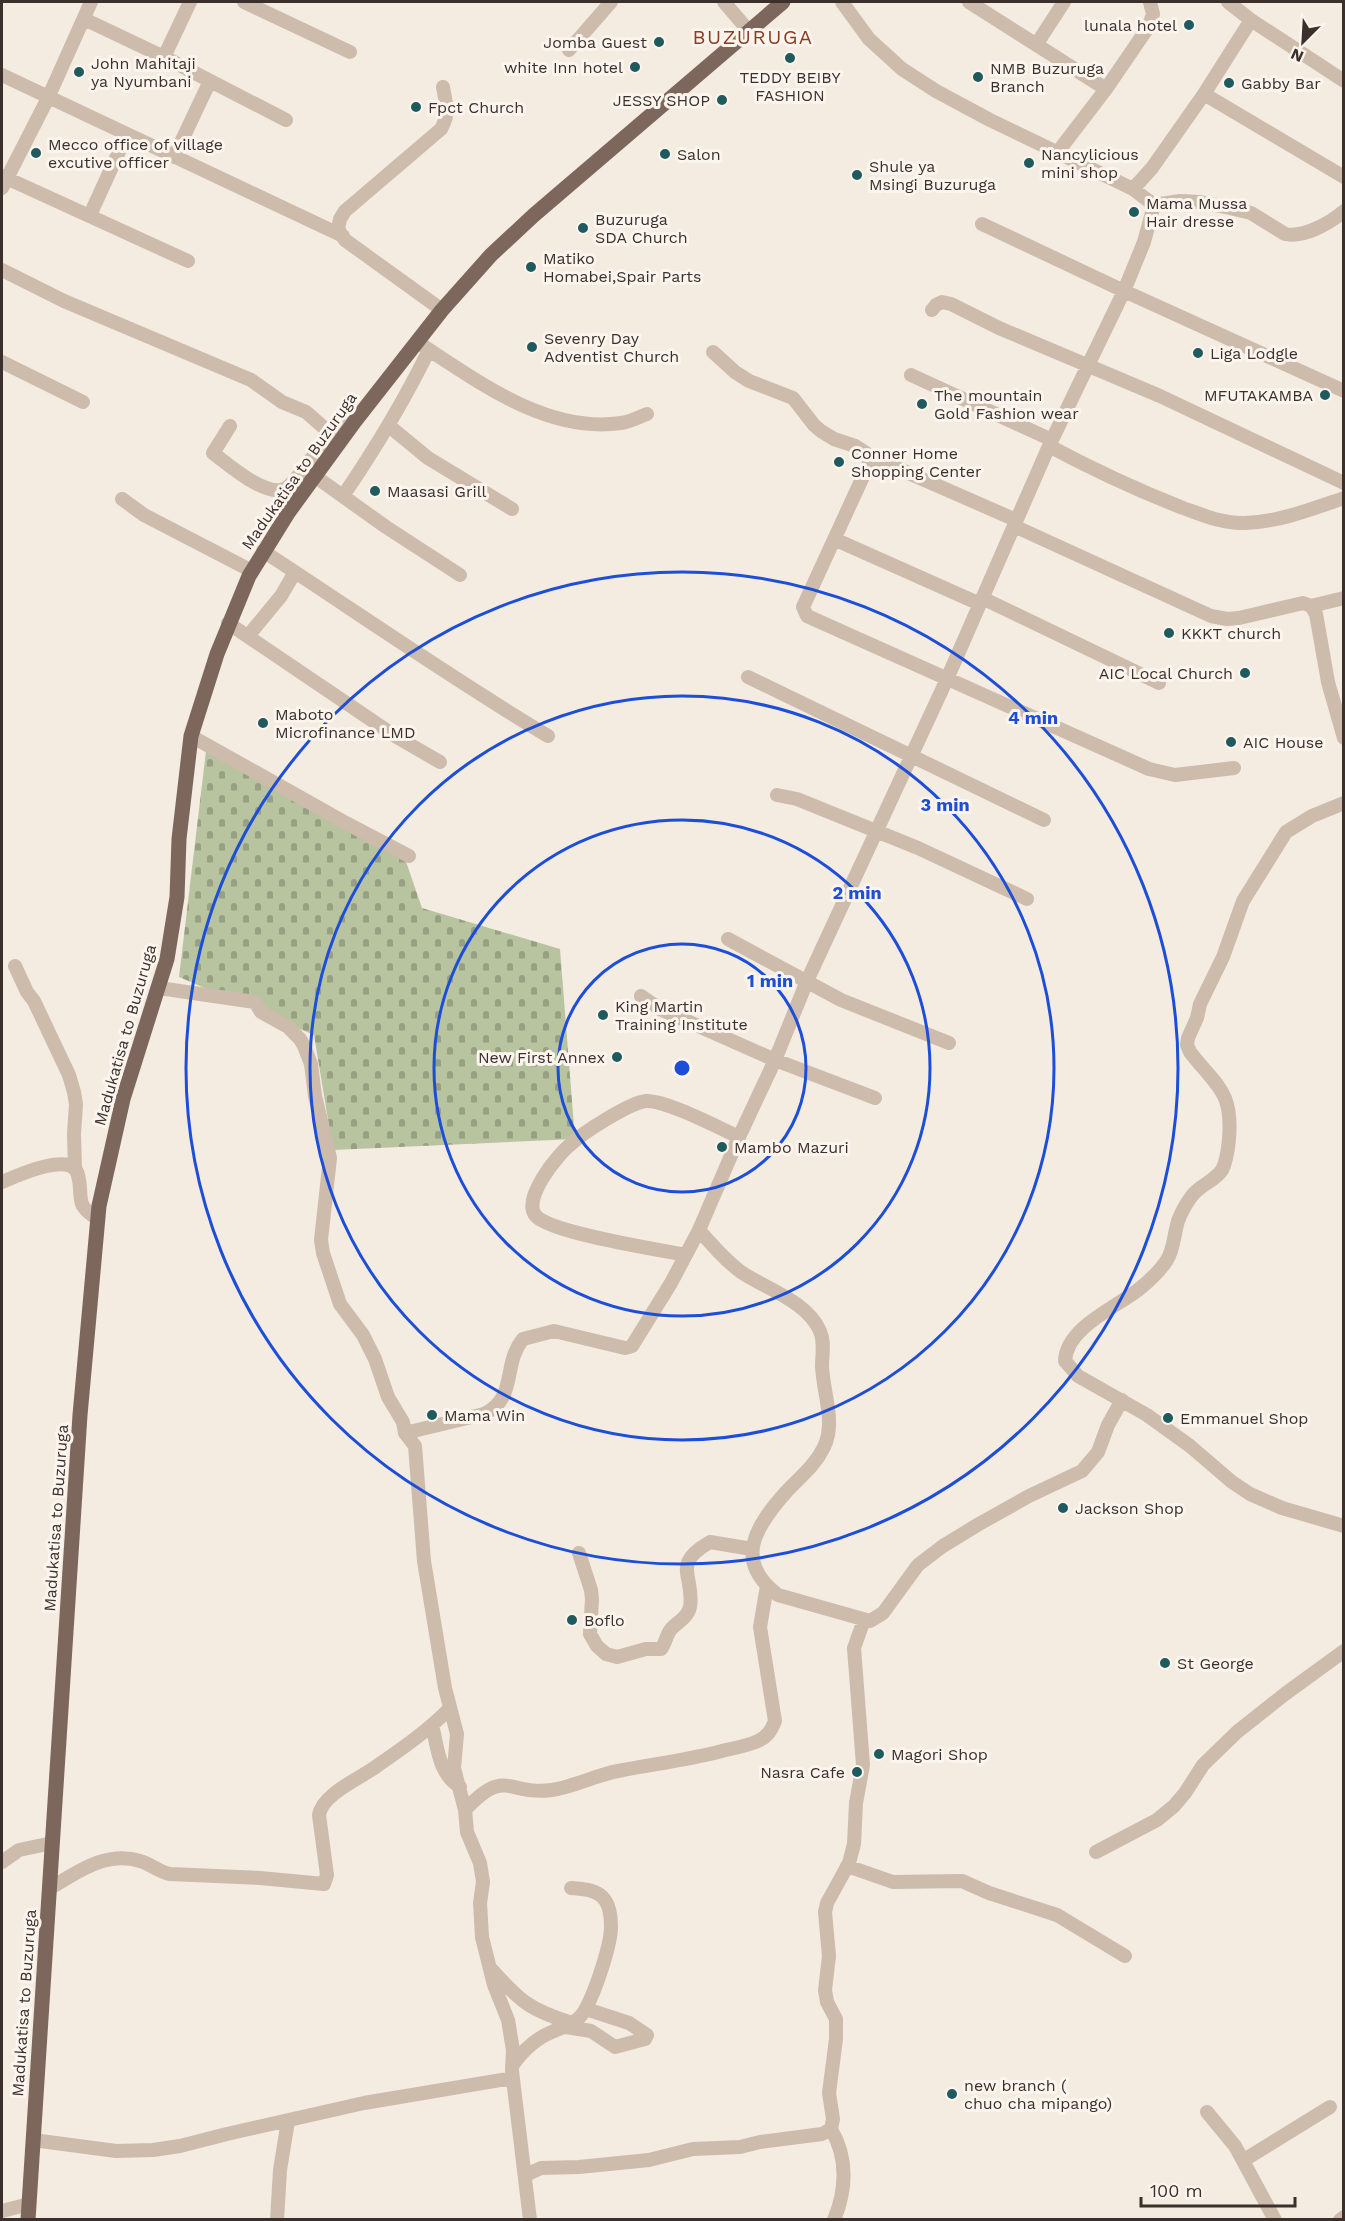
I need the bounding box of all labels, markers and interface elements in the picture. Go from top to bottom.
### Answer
north arrow [1273,12,1333,72]
place label: lunala hotel [1084,16,1177,35]
marker: lunala hotel [1182,18,1196,32]
district label: BUZURUGA [692,25,814,49]
place label: Jomba Guest [543,33,647,52]
marker: Jomba Guest [652,35,666,49]
text: N [1288,44,1306,66]
marker: TEDDY BEIBY FASHION [783,51,797,65]
place label: John Mahitaji ya Nyumbani [91,54,196,91]
place label: white Inn hotel [504,58,623,77]
place label: NMB Buzuruga Branch [990,59,1104,96]
marker: white Inn hotel [628,60,642,74]
marker: John Mahitaji ya Nyumbani [72,65,86,79]
place label: TEDDY BEIBY FASHION [739,68,841,105]
marker: NMB Buzuruga Branch [971,70,985,84]
place label: Gabby Bar [1241,74,1321,93]
marker: Gabby Bar [1222,76,1236,90]
place label: JESSY SHOP [613,91,710,110]
marker: JESSY SHOP [715,93,729,107]
place label: Fpct Church [428,98,524,117]
marker: Fpct Church [409,100,423,114]
place label: Mecco office of village excutive officer [48,135,223,172]
place label: Salon [677,145,721,164]
place label: Nancylicious mini shop [1041,145,1139,182]
marker: Mecco office of village excutive officer [29,146,43,160]
marker: Salon [658,147,672,161]
marker: Nancylicious mini shop [1022,156,1036,170]
place label: Shule ya Msingi Buzuruga [869,157,996,194]
marker: Shule ya Msingi Buzuruga [850,168,864,182]
place label: Mama Mussa Hair dresse [1146,194,1247,231]
marker: Mama Mussa Hair dresse [1127,205,1141,219]
place label: Buzuruga SDA Church [595,210,688,247]
marker: Buzuruga SDA Church [576,221,590,235]
place label: Matiko Homabei,Spair Parts [543,249,701,286]
marker: Matiko Homabei,Spair Parts [524,260,538,274]
place label: Sevenry Day Adventist Church [544,329,679,366]
marker: Sevenry Day Adventist Church [525,340,539,354]
place label: Liga Lodgle [1210,344,1298,363]
marker: Liga Lodgle [1191,346,1205,360]
place label: The mountain Gold Fashion wear [934,386,1079,423]
place label: MFUTAKAMBA [1204,386,1313,405]
marker: MFUTAKAMBA [1318,388,1332,402]
street label: Madukatisa to Buzuruga [237,389,361,553]
marker: The mountain Gold Fashion wear [915,397,929,411]
place label: Conner Home Shopping Center [851,444,982,481]
marker: Conner Home Shopping Center [832,455,846,469]
place label: Maasasi Grill [387,482,487,501]
marker: Maasasi Grill [368,484,382,498]
place label: KKKT church [1181,624,1281,643]
marker: KKKT church [1162,626,1176,640]
place label: AIC Local Church [1099,664,1233,683]
marker: AIC Local Church [1238,666,1252,680]
place label: Maboto Microfinance LMD [275,705,415,742]
text: 4 min [1008,707,1058,728]
marker: Maboto Microfinance LMD [256,716,270,730]
place label: AIC House [1243,733,1323,752]
marker: AIC House [1224,735,1238,749]
text: 3 min [920,794,970,815]
text: 2 min [832,882,882,903]
street label: Madukatisa to Buzuruga [90,942,160,1128]
text: 1 min [747,970,793,991]
place label: King Martin Training Institute [615,997,748,1034]
marker: King Martin Training Institute [596,1008,610,1022]
place label: New First Annex [478,1048,605,1067]
marker: New First Annex [610,1050,624,1064]
centre of rings [672,1058,692,1078]
place label: Mambo Mazuri [734,1138,849,1157]
marker: Mambo Mazuri [715,1140,729,1154]
place label: Mama Win [444,1406,525,1425]
marker: Mama Win [425,1408,439,1422]
place label: Emmanuel Shop [1180,1409,1308,1428]
marker: Emmanuel Shop [1161,1411,1175,1425]
street label: Madukatisa to Buzuruga [40,1424,72,1612]
place label: Jackson Shop [1075,1499,1184,1518]
marker: Jackson Shop [1056,1501,1070,1515]
place label: Boflo [584,1611,625,1630]
marker: Boflo [565,1613,579,1627]
place label: St George [1177,1654,1254,1673]
marker: St George [1158,1656,1172,1670]
place label: Magori Shop [891,1745,988,1764]
marker: Magori Shop [872,1747,886,1761]
place label: Nasra Cafe [760,1763,845,1782]
marker: Nasra Cafe [850,1765,864,1779]
street label: Madukatisa to Buzuruga [8,1909,40,2097]
place label: new branch ( chuo cha mipango) [964,2076,1112,2113]
marker: new branch ( chuo cha mipango) [945,2087,959,2101]
scale bar [1141,2170,1296,2208]
text: 100 m [1150,2180,1203,2201]

